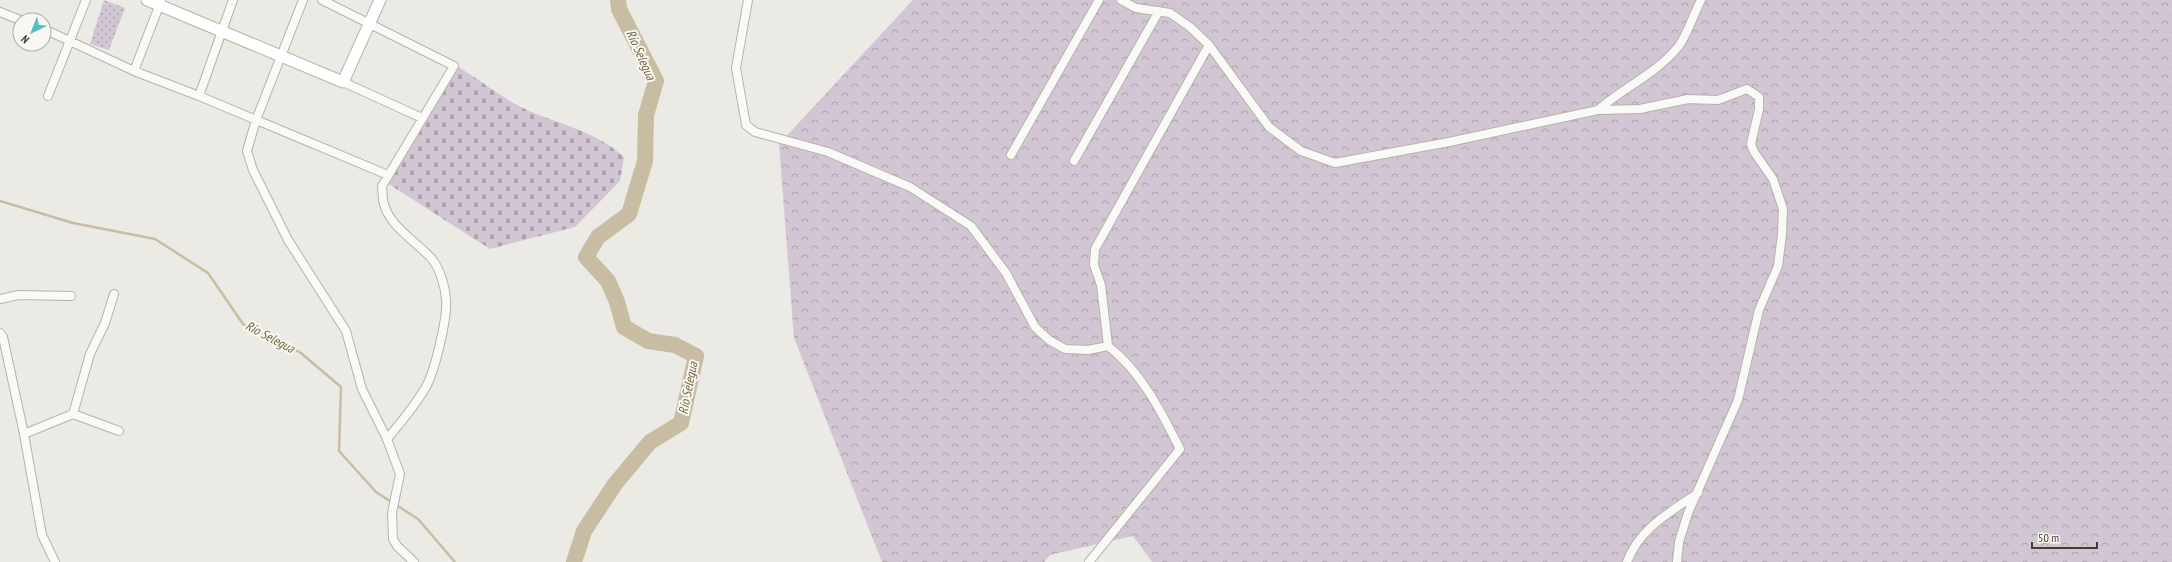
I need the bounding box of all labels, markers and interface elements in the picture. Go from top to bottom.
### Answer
north arrow [12,12,52,52]
water label: Río Selegua [622,27,660,83]
text: N [18,32,32,46]
water label: Río Selegua [243,317,298,357]
water label: Río Selegua [675,360,702,416]
scale bar [2032,524,2097,550]
text: 50 m [2038,530,2059,545]

